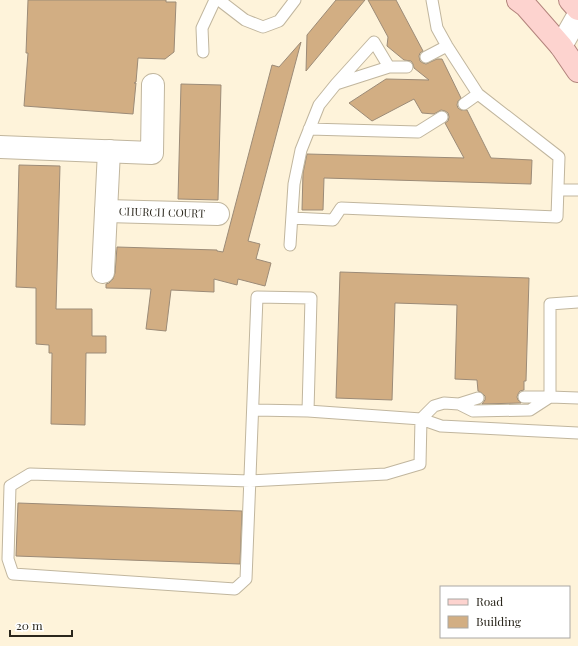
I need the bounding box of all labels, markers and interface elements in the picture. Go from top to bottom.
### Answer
street label: CHURCH COURT [119,203,205,221]
legend [440,586,570,638]
text: Road [476,593,503,609]
scale bar [10,612,72,638]
text: Building [476,613,522,629]
text: 20 m [16,617,43,633]

